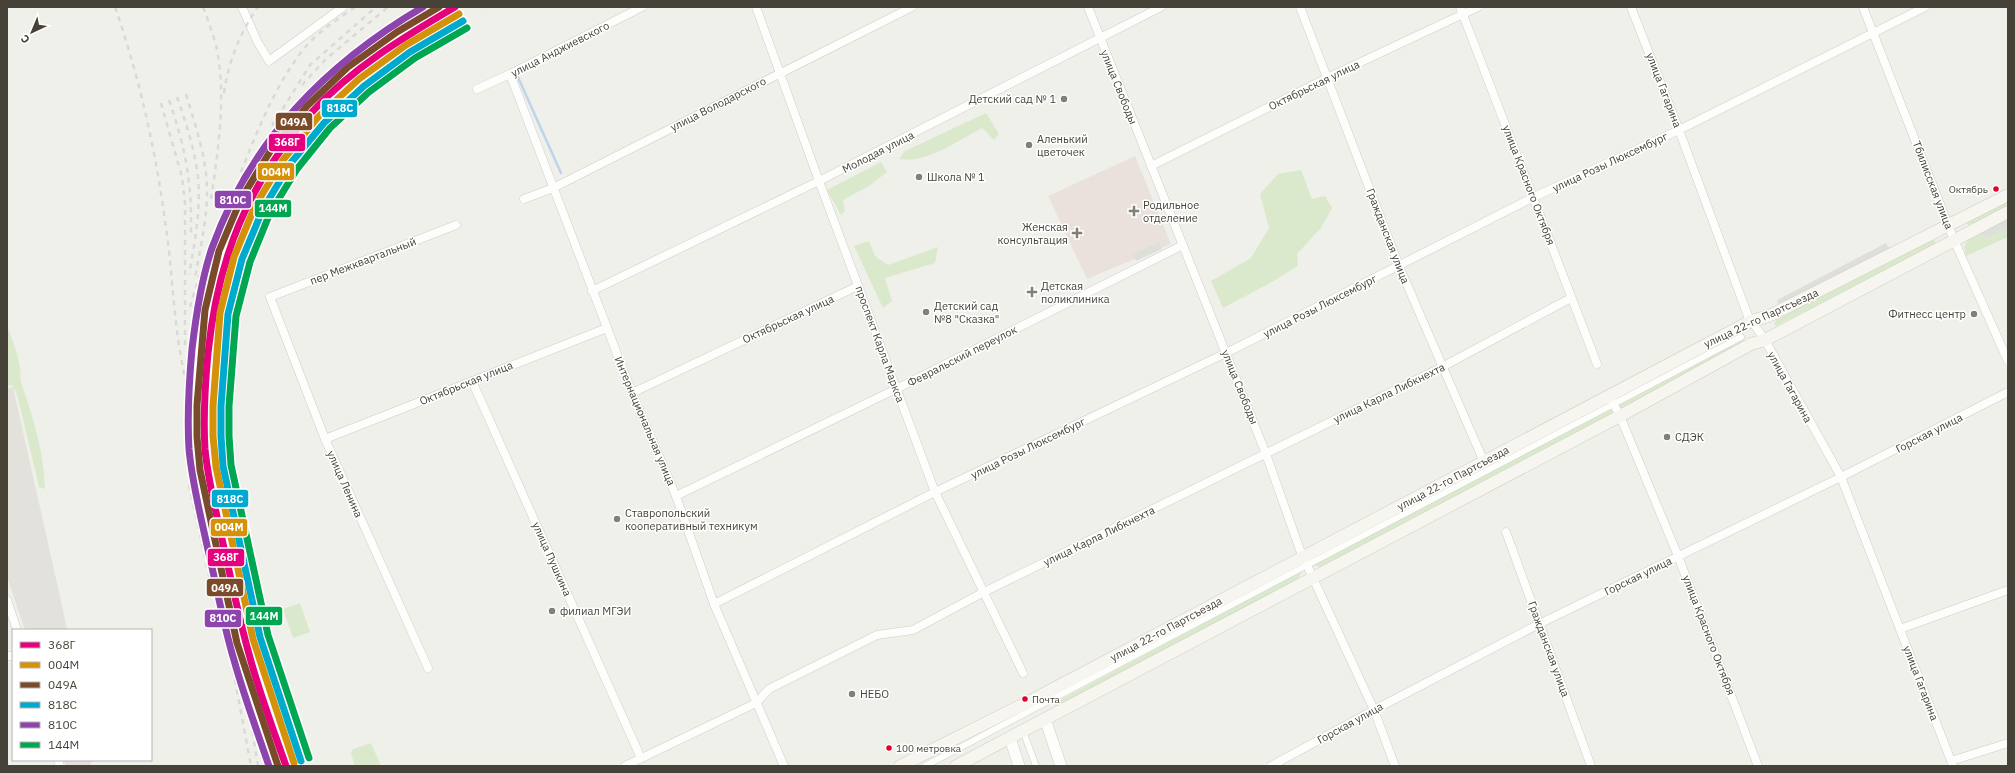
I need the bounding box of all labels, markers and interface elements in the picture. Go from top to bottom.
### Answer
north arrow [12,12,52,52]
street label: улица Анджиевского [508,18,612,80]
text: С [18,32,32,47]
street label: улица Свободы [1098,48,1140,126]
street label: улица Гагарина [1643,51,1685,130]
street label: Октябрьская улица [1266,57,1362,113]
street label: улица Володарского [668,74,768,134]
place label: Детский сад № 1 [969,92,1056,106]
marker: Детский сад № 1 [1059,94,1069,104]
line badge: 818С [321,99,358,118]
text: 818С [327,101,353,115]
line badge: 049А [275,112,313,131]
text: 049А [280,115,308,129]
street label: улица Красного Октября [1500,123,1558,247]
street label: Молодая улица [840,128,916,176]
street label: улица Розы Люксембург [1550,129,1670,195]
place label: Аленький цветочек [1037,132,1088,159]
line badge: 368Г [268,133,306,152]
text: 368Г [274,135,300,149]
street label: Тбилисская улица [1910,139,1956,231]
marker: Аленький цветочек [1024,140,1034,150]
line badge: 004М [257,162,295,181]
text: 004М [262,165,290,179]
place label: Школа № 1 [927,170,985,184]
marker: Школа № 1 [914,172,924,182]
place label: Октябрь [1949,183,1988,196]
marker: Октябрь [1991,184,2001,194]
street label: Гражданская улица [1363,186,1413,286]
line badge: 810С [214,190,252,209]
text: 810С [220,193,246,207]
place label: Родильное отделение [1143,198,1199,225]
line badge: 144М [254,199,292,218]
text: 144М [259,201,287,215]
marker: Родильное отделение [1128,205,1140,217]
place label: Женская консультация [998,220,1068,247]
marker: Женская консультация [1071,227,1083,239]
street label: пер Межквартальный [308,234,418,288]
street label: улица Розы Люксембург [1261,271,1379,341]
place label: Детская поликлиника [1041,279,1110,306]
street label: проспект Карла Маркса [852,284,908,404]
street label: улица 22-го Партсъезда [1701,285,1821,351]
marker: Детская поликлиника [1026,286,1038,298]
street label: Октябрьская улица [740,292,836,346]
place label: Детский сад №8 "Сказка" [934,299,999,326]
marker: Детский сад №8 "Сказка" [921,307,931,317]
place label: Фитнесс центр [1888,307,1966,321]
marker: Фитнесс центр [1969,309,1979,319]
street label: Февральский переулок [905,322,1019,390]
street label: улица Свободы [1219,348,1261,426]
street label: улица Гагарина [1765,349,1815,425]
street label: Интернациональная улица [611,354,679,488]
street label: Октябрьская улица [417,358,515,408]
street label: улица Карла Либкнехта [1331,360,1447,426]
street label: Горская улица [1893,410,1965,456]
street label: улица Розы Люксембург [968,414,1088,482]
place label: СДЭК [1675,430,1704,444]
marker: СДЭК [1662,432,1672,442]
street label: улица 22-го Партсъезда [1395,442,1512,513]
street label: улица Ленина [324,448,366,520]
line badge: 818С [211,489,249,508]
text: 818С [217,492,243,506]
street label: улица Карла Либкнехта [1041,503,1157,569]
place label: Ставропольский кооперативный техникум [625,506,758,533]
marker: Ставропольский кооперативный техникум [612,514,622,524]
line badge: 004М [210,518,248,537]
text: 004М [215,520,243,534]
street label: улица Пушкина [529,520,575,598]
line badge: 368Г [207,548,245,567]
text: 368Г [213,550,239,564]
street label: Горская улица [1602,554,1674,598]
street label: улица Красного Октября [1680,573,1738,697]
line badge: 049А [206,578,244,597]
text: 049А [211,581,239,595]
street label: улица 22-го Партсъезда [1108,593,1225,664]
street label: Гражданская улица [1525,599,1573,699]
place label: филиал МГЭИ [560,604,631,618]
line badge: 144М [245,606,283,626]
marker: филиал МГЭИ [547,606,557,616]
line badge: 810С [204,609,242,628]
text: 144М [250,609,278,623]
text: 810С [210,611,236,625]
legend [12,629,152,761]
text: 368Г [48,637,76,652]
street label: улица Гагарина [1900,644,1942,723]
text: 004М [48,657,79,672]
text: 049А [48,677,78,692]
place label: НЕБО [860,687,889,701]
marker: НЕБО [847,689,857,699]
place label: Почта [1032,693,1061,706]
marker: Почта [1020,694,1030,704]
text: 818С [48,697,78,712]
street label: Горская улица [1315,699,1386,747]
text: 810С [48,717,78,732]
text: 144М [48,737,79,752]
place label: 100 метровка [896,742,962,755]
marker: 100 метровка [884,743,894,753]

